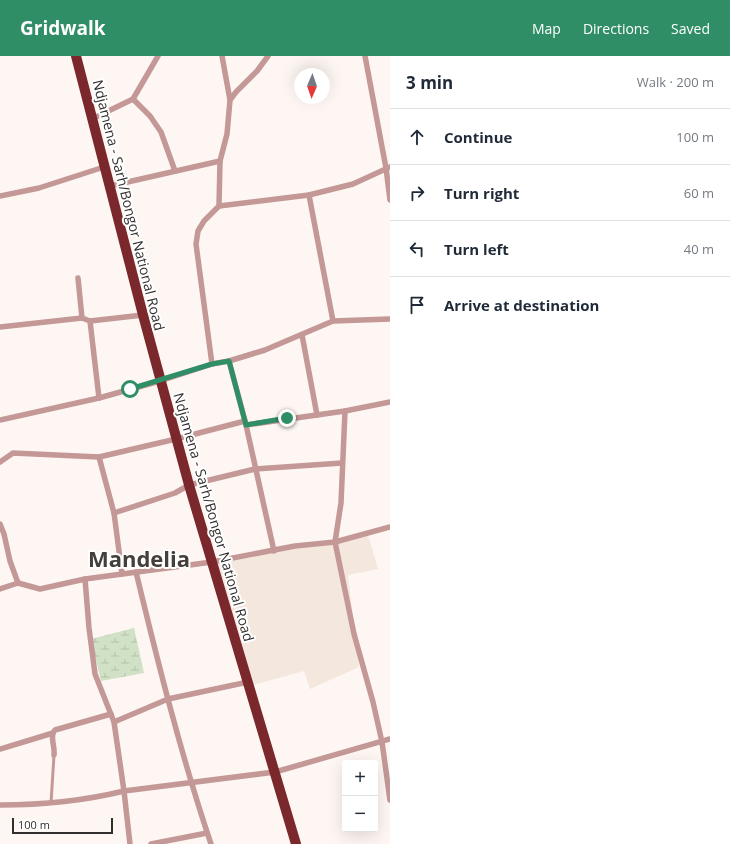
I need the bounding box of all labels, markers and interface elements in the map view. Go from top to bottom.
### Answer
text: Gridwalk [20,15,106,41]
text: Map [532,19,561,38]
text: Directions [583,19,649,38]
text: Saved [671,19,710,38]
north arrow [294,68,330,104]
text: 3 min [406,71,453,94]
text: Walk · 200 m [637,73,714,91]
street label: Ndjamena - Sarh/Bongor National Road [89,78,169,332]
icon: ahead [406,126,428,148]
text: Continue [444,127,512,147]
text: 100 m [676,128,714,146]
icon: right [406,182,428,204]
text: Turn right [444,183,519,203]
text: 60 m [684,184,714,202]
icon: left [406,238,428,260]
text: Turn left [444,239,509,259]
text: 40 m [684,240,714,258]
icon: arrive [406,294,428,316]
text: Arrive at destination [444,295,599,315]
route start [121,380,139,398]
street label: Ndjamena - Sarh/Bongor National Road [169,390,259,644]
route end [278,409,296,427]
district label: Mandelia [88,543,190,573]
map controls [342,760,378,832]
button: + [342,760,378,796]
button: − [342,796,378,832]
scale bar [12,816,113,835]
text: 100 m [18,817,50,832]

